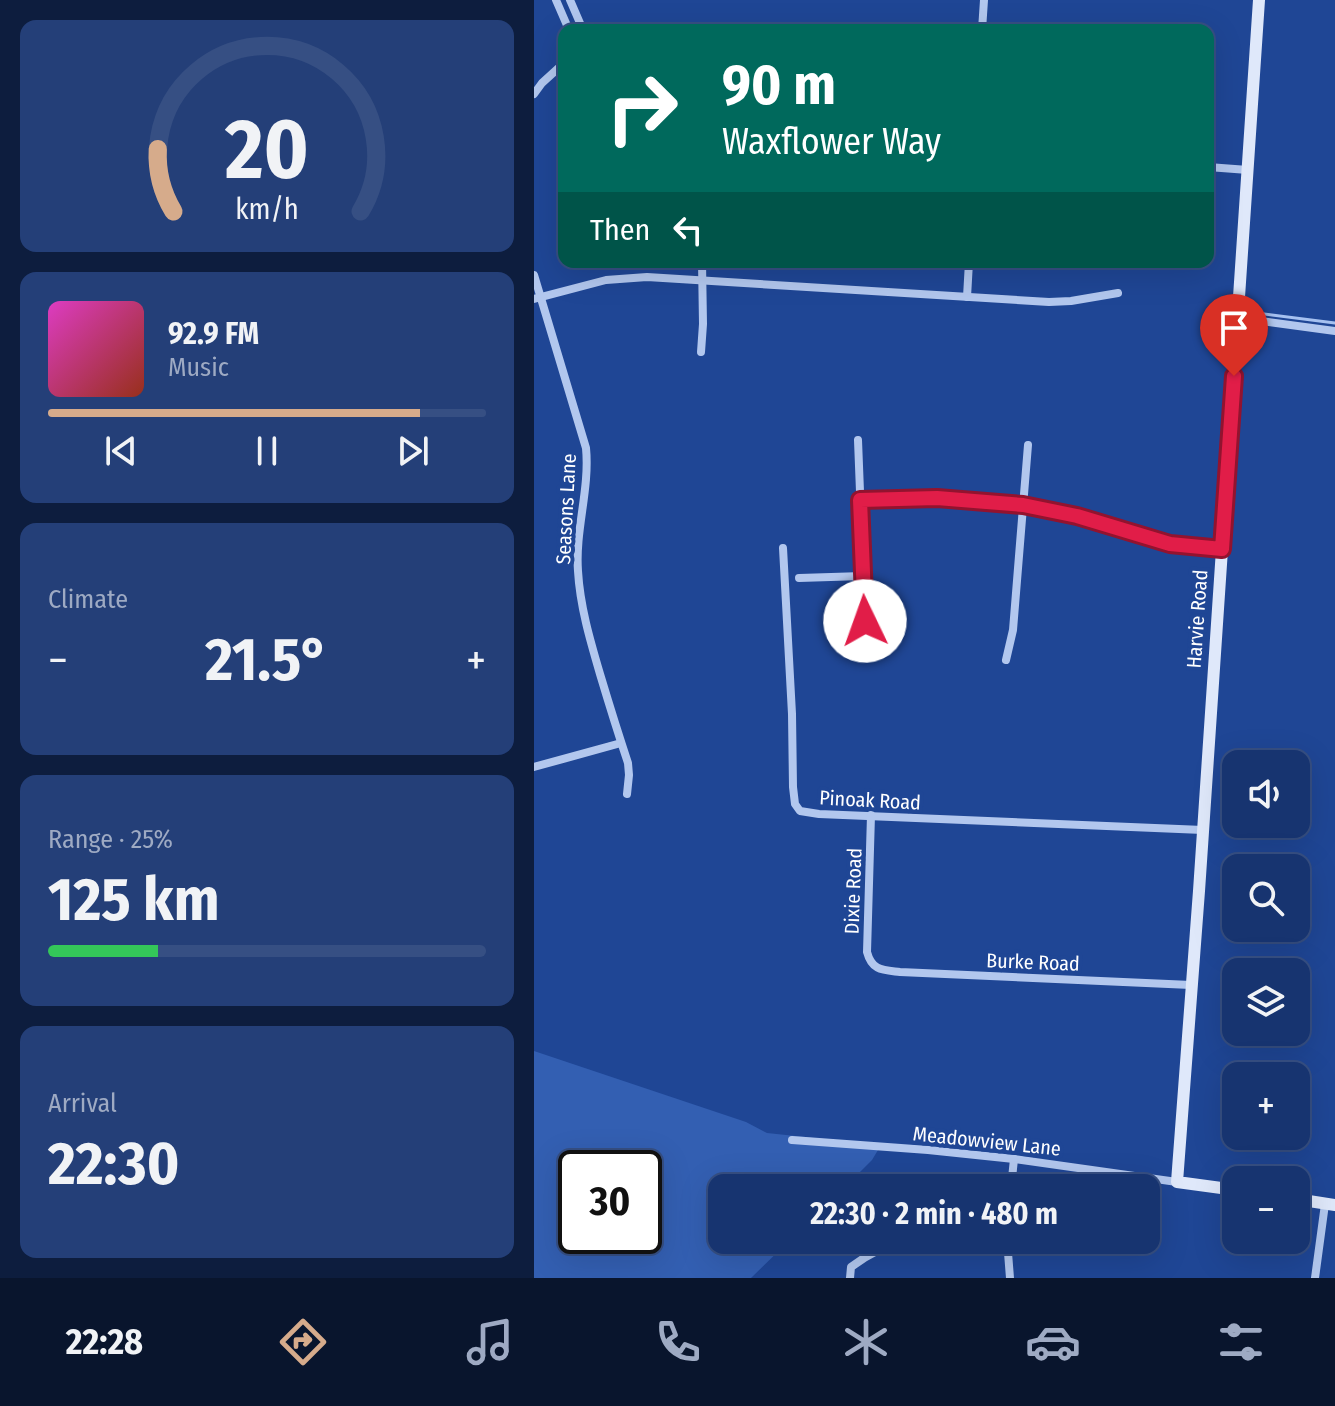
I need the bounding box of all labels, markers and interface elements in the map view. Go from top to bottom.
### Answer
text: 90 m [722,52,836,119]
icon: right [590,56,694,160]
text: 20 [224,99,309,199]
text: Waxflower Way [722,120,941,164]
text: km/h [235,192,299,227]
icon: left [666,208,710,252]
text: Then [590,212,650,248]
pin [1200,294,1268,376]
icon: arrive [1212,306,1256,350]
text: 92.9 FM [168,316,259,352]
text: Music [168,352,229,383]
icon: previous [99,429,143,473]
icon: pause [245,429,289,473]
icon: next [391,429,435,473]
street label: Seasons Lane [551,453,581,565]
street label: Harvie Road [1182,569,1212,669]
position arrow [823,579,907,663]
text: Climate [48,584,128,615]
text: 21.5° [205,624,329,696]
text: − [48,634,68,687]
text: + [466,634,486,687]
map controls [1222,750,1310,1254]
button: sound [1222,750,1310,838]
street label: Pinoak Road [819,785,921,815]
text: Range · 25% [48,824,173,855]
street label: Dixie Road [839,847,867,935]
button: search [1222,854,1310,942]
text: 125 km [48,864,219,936]
street label: Burke Road [986,948,1080,976]
button: layers [1222,958,1310,1046]
button: + [1222,1062,1310,1150]
text: Arrival [48,1088,117,1119]
street label: Meadowview Lane [912,1121,1062,1161]
text: 22:30 [48,1128,179,1200]
speed limit sign: 30 [558,1150,662,1254]
button: − [1222,1166,1310,1254]
text: 22:30 · 2 min · 480 m [810,1196,1058,1232]
icon: directions [275,1314,331,1370]
icon: music [462,1314,518,1370]
icon: phone [650,1314,706,1370]
icon: climate [838,1314,894,1370]
icon: car [1025,1314,1081,1370]
icon: filters [1213,1314,1269,1370]
text: 22:28 [66,1320,143,1364]

